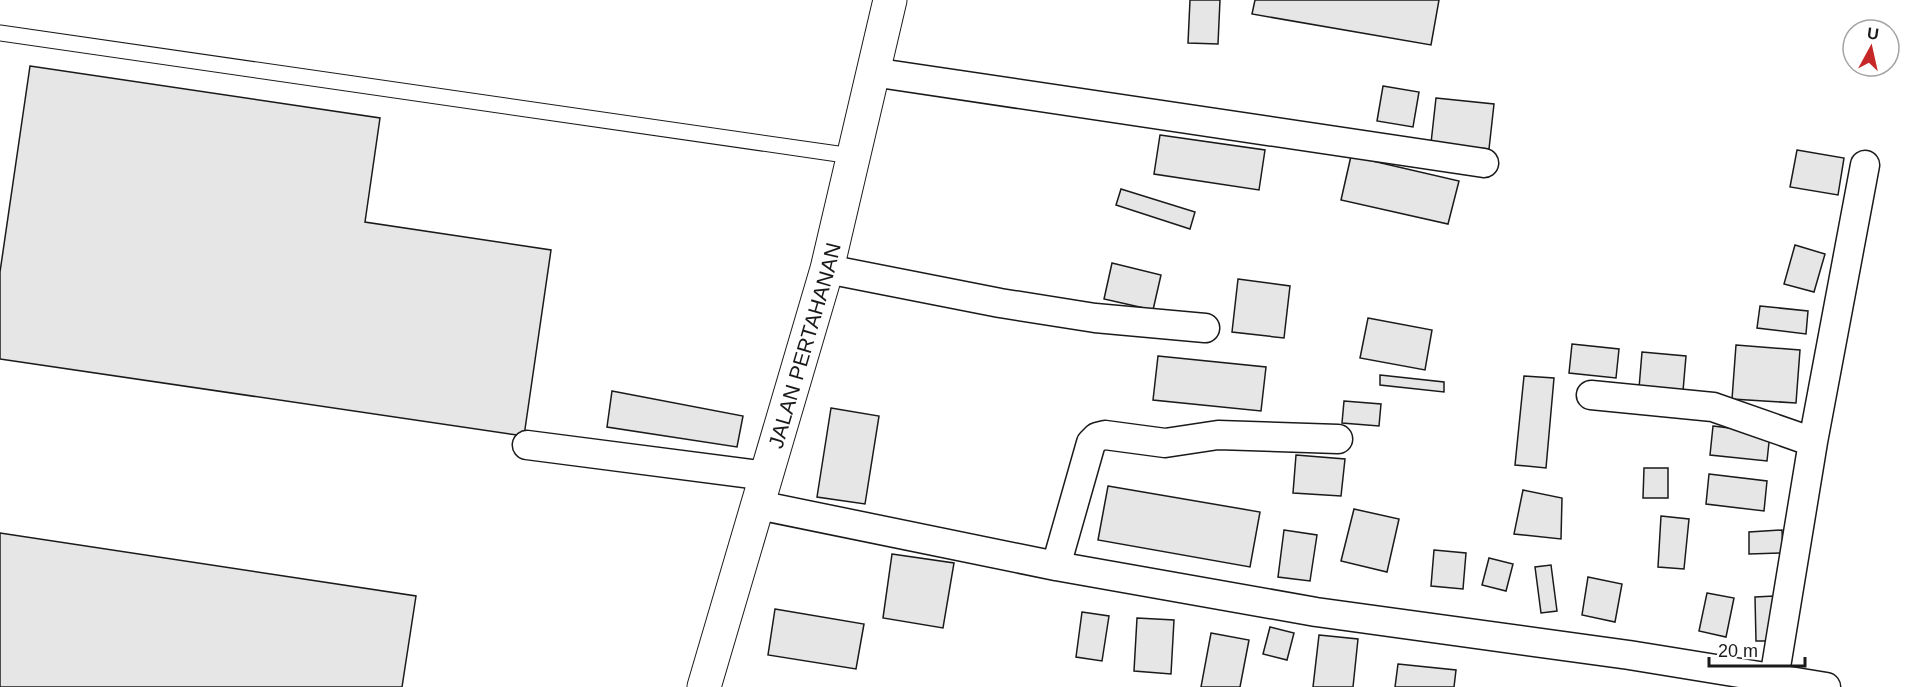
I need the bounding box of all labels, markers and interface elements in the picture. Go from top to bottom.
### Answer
north arrow [1841,18,1901,78]
text: U [1866,24,1880,43]
street label: JALAN PERTAHANAN [763,240,844,451]
scale bar [1709,630,1805,668]
text: 20 m [1718,641,1758,661]

